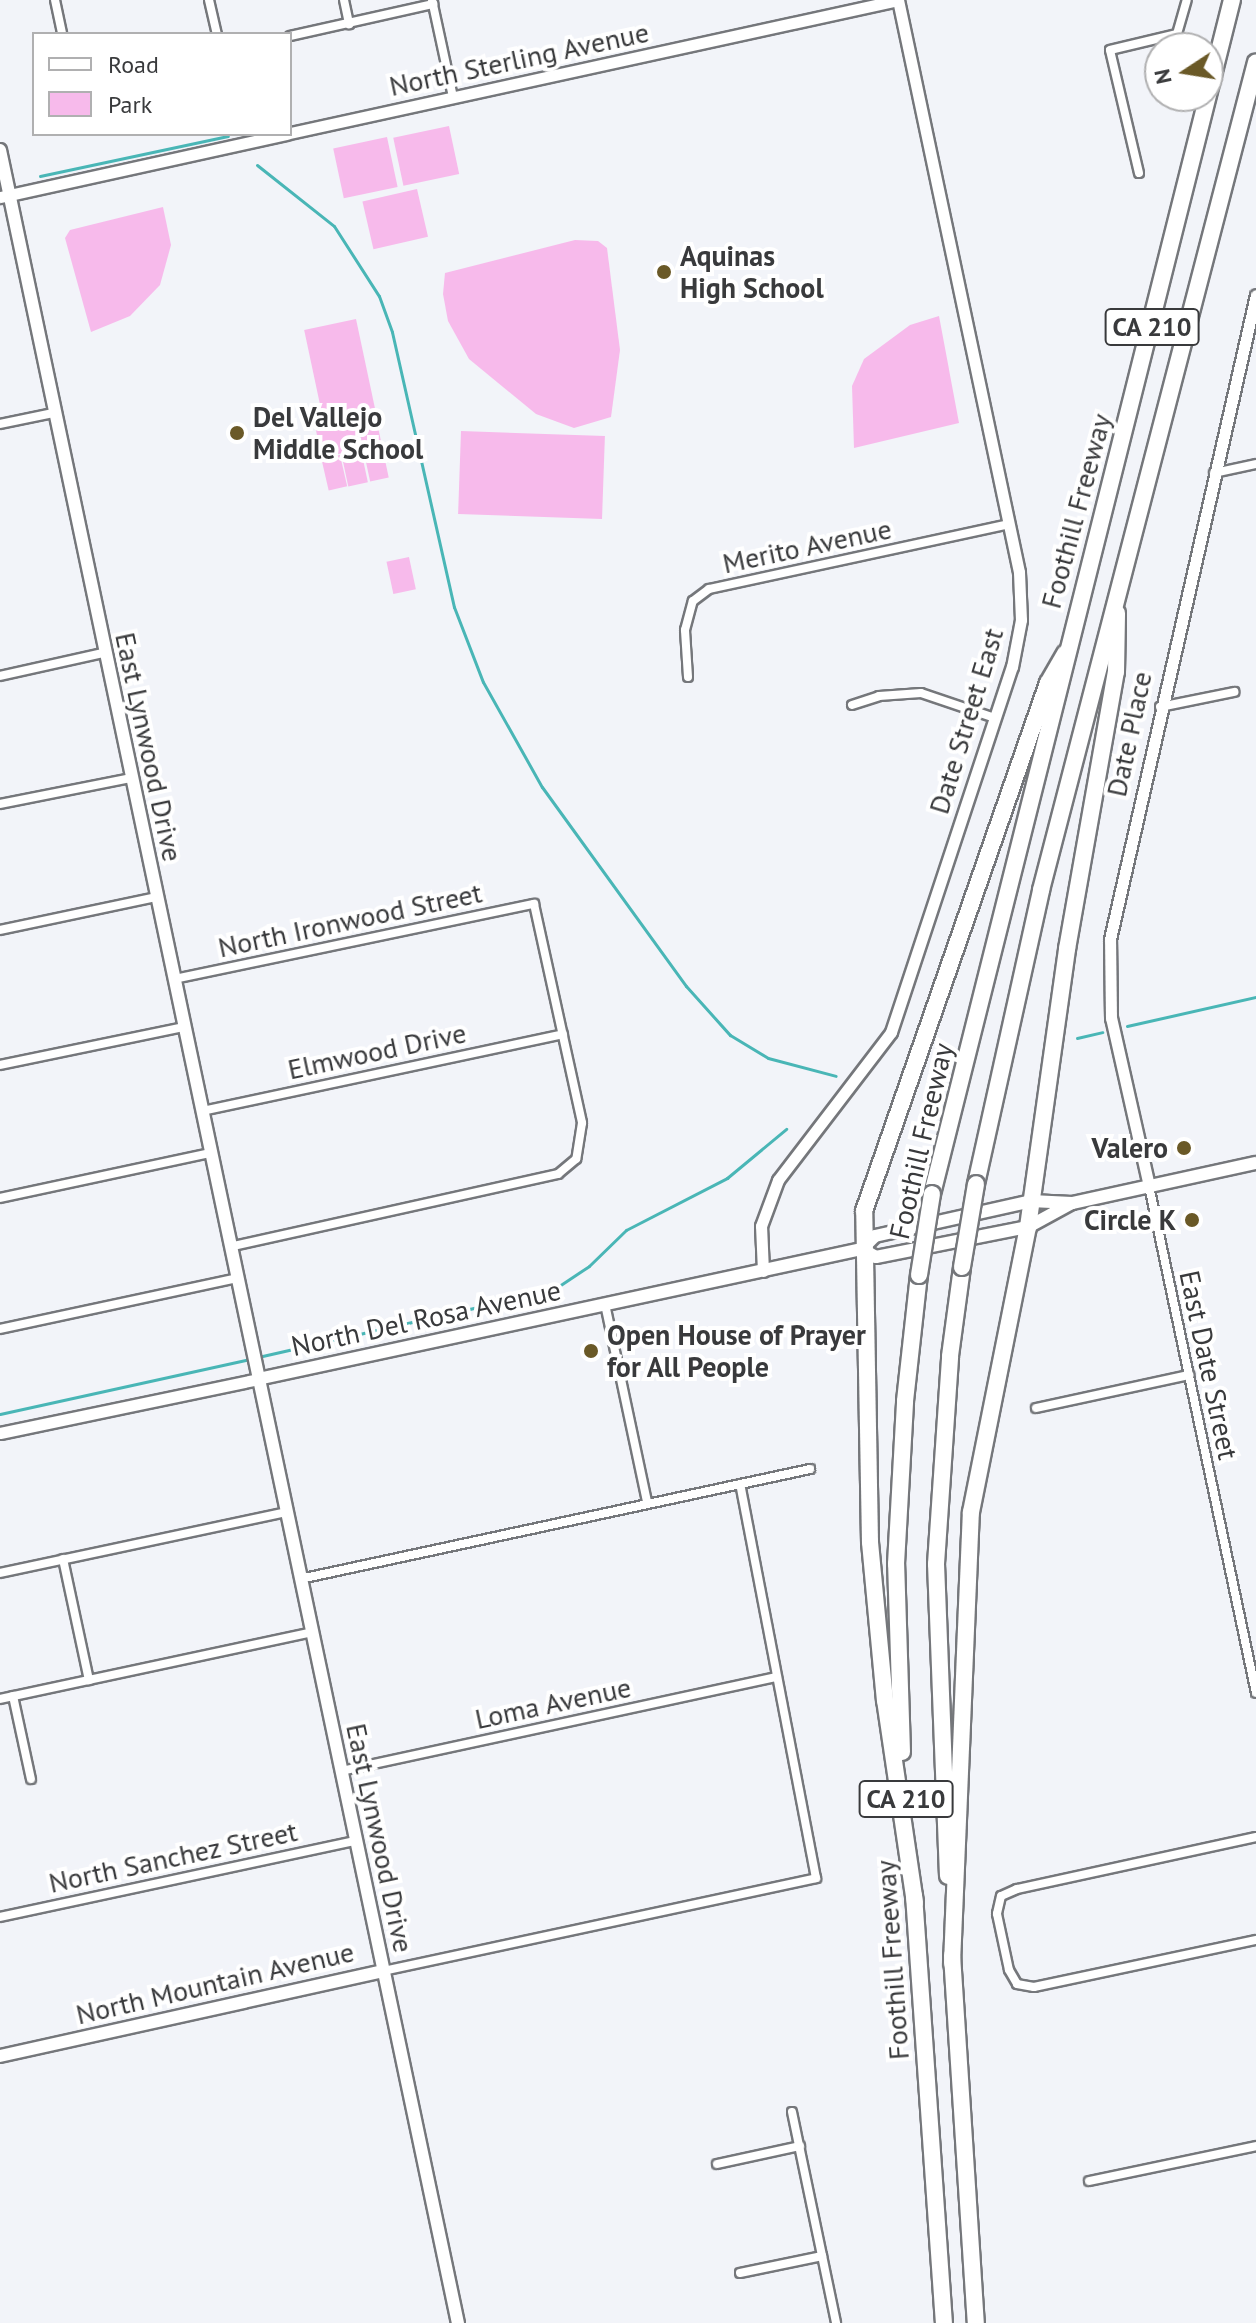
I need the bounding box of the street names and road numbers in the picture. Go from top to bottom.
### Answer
street label: North Sterling Avenue [386,15,652,103]
road number: CA 210 [1104,305,1200,349]
street label: Foothill Freeway [1034,410,1118,612]
street label: Merito Avenue [719,512,895,580]
street label: Date Street East [922,624,1010,818]
street label: East Lynwood Drive [108,629,190,865]
street label: Date Place [1099,668,1159,800]
street label: North Ironwood Street [215,876,485,964]
street label: Elmwood Drive [285,1016,469,1086]
street label: Foothill Freeway [882,1040,960,1242]
street label: East Date Street [1173,1267,1245,1463]
street label: North Del Rosa Avenue [288,1273,564,1363]
street label: Loma Avenue [472,1670,634,1736]
street label: East Lynwood Drive [339,1720,421,1956]
road number: CA 210 [858,1777,954,1821]
street label: North Sanchez Street [45,1814,301,1900]
street label: Foothill Freeway [868,1859,916,2061]
street label: North Mountain Avenue [72,1935,358,2031]

